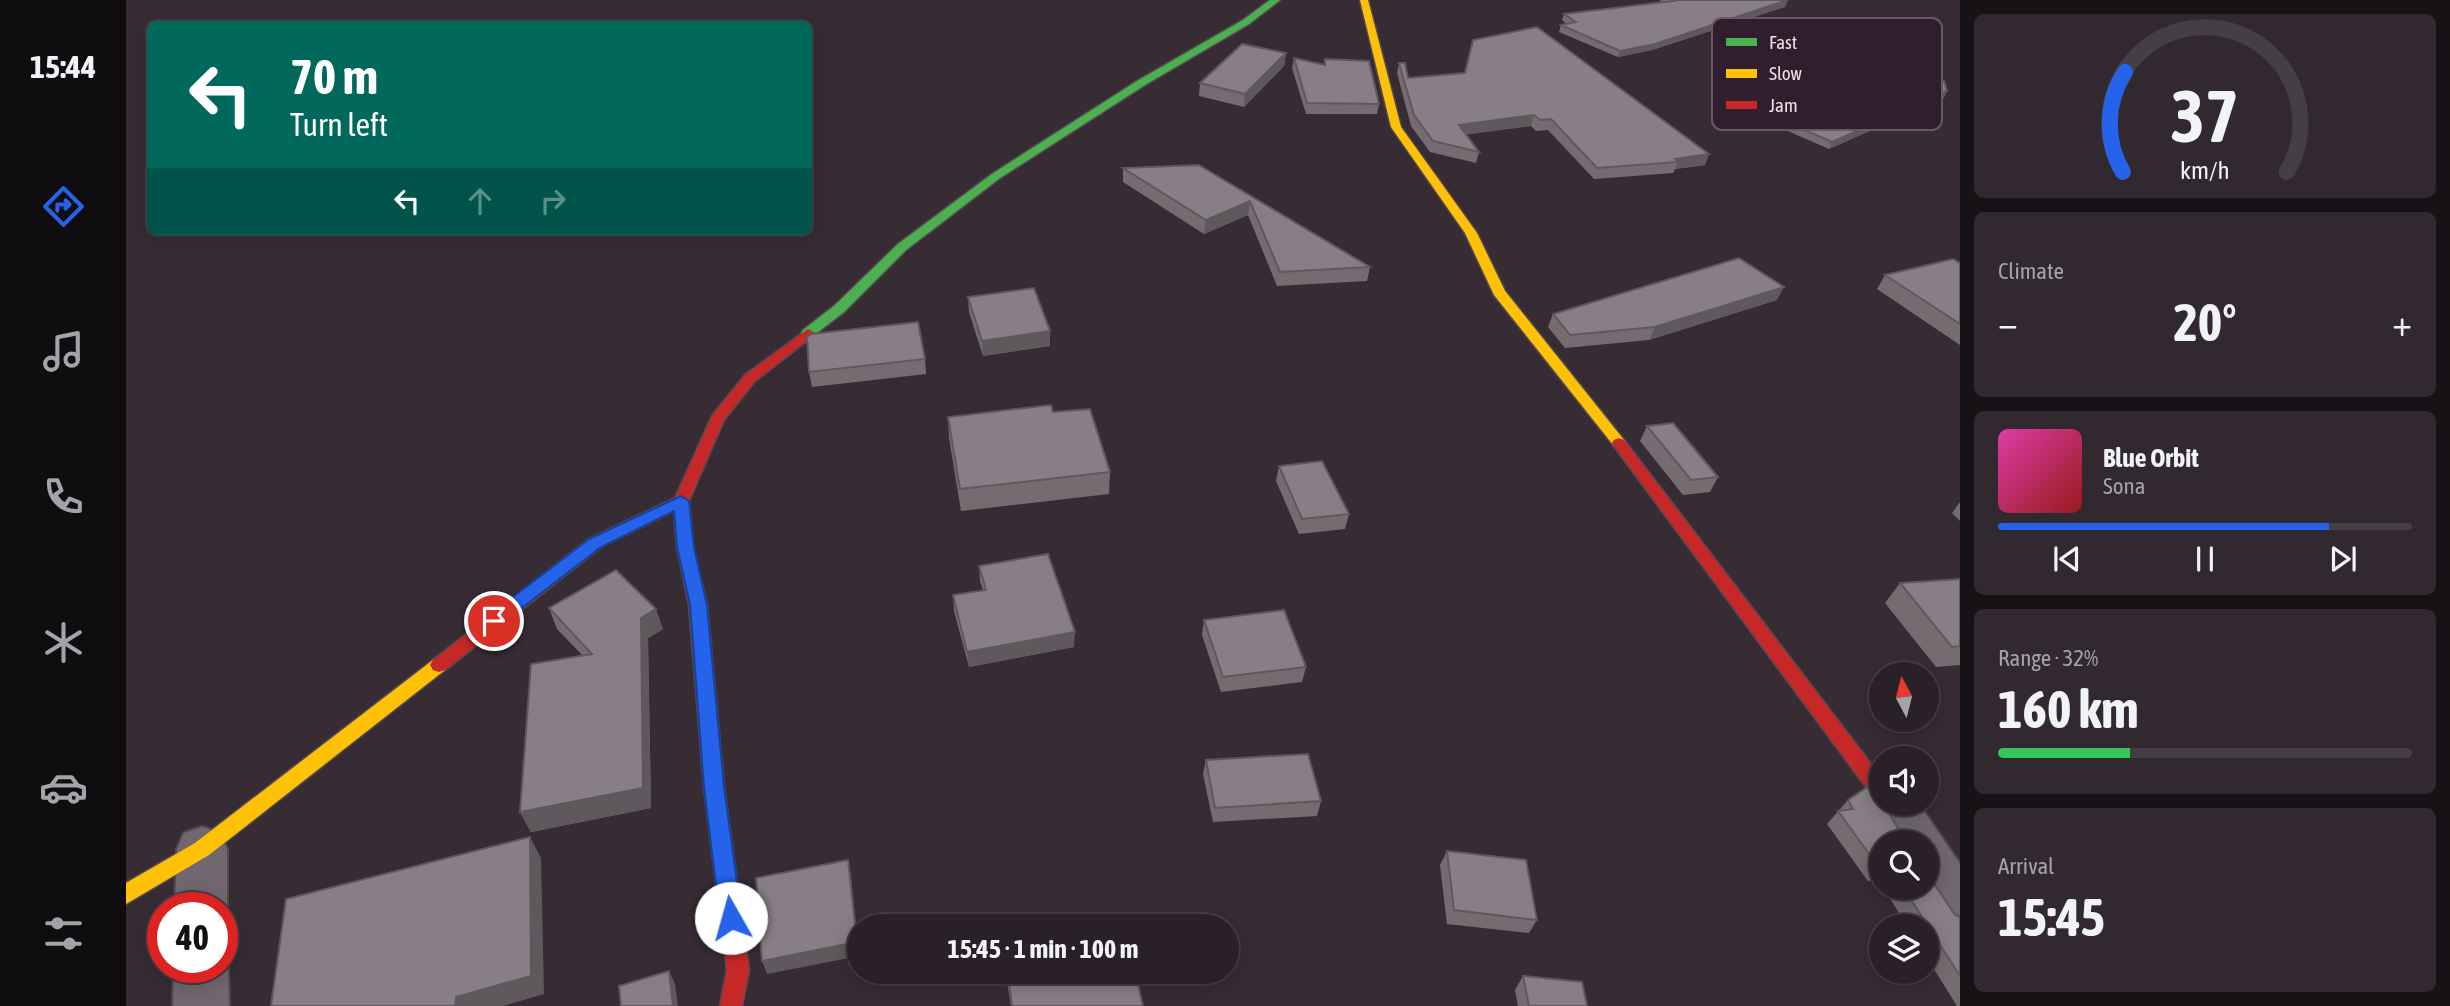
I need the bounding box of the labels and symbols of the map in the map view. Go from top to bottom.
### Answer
legend [1712,18,1942,130]
text: Fast [1769,31,1797,53]
text: Slow [1769,62,1803,84]
text: Jam [1769,94,1798,116]
pin [464,591,524,651]
north arrow [1869,662,1939,732]
position arrow [694,881,768,955]
speed limit sign: 40 [147,892,238,983]

